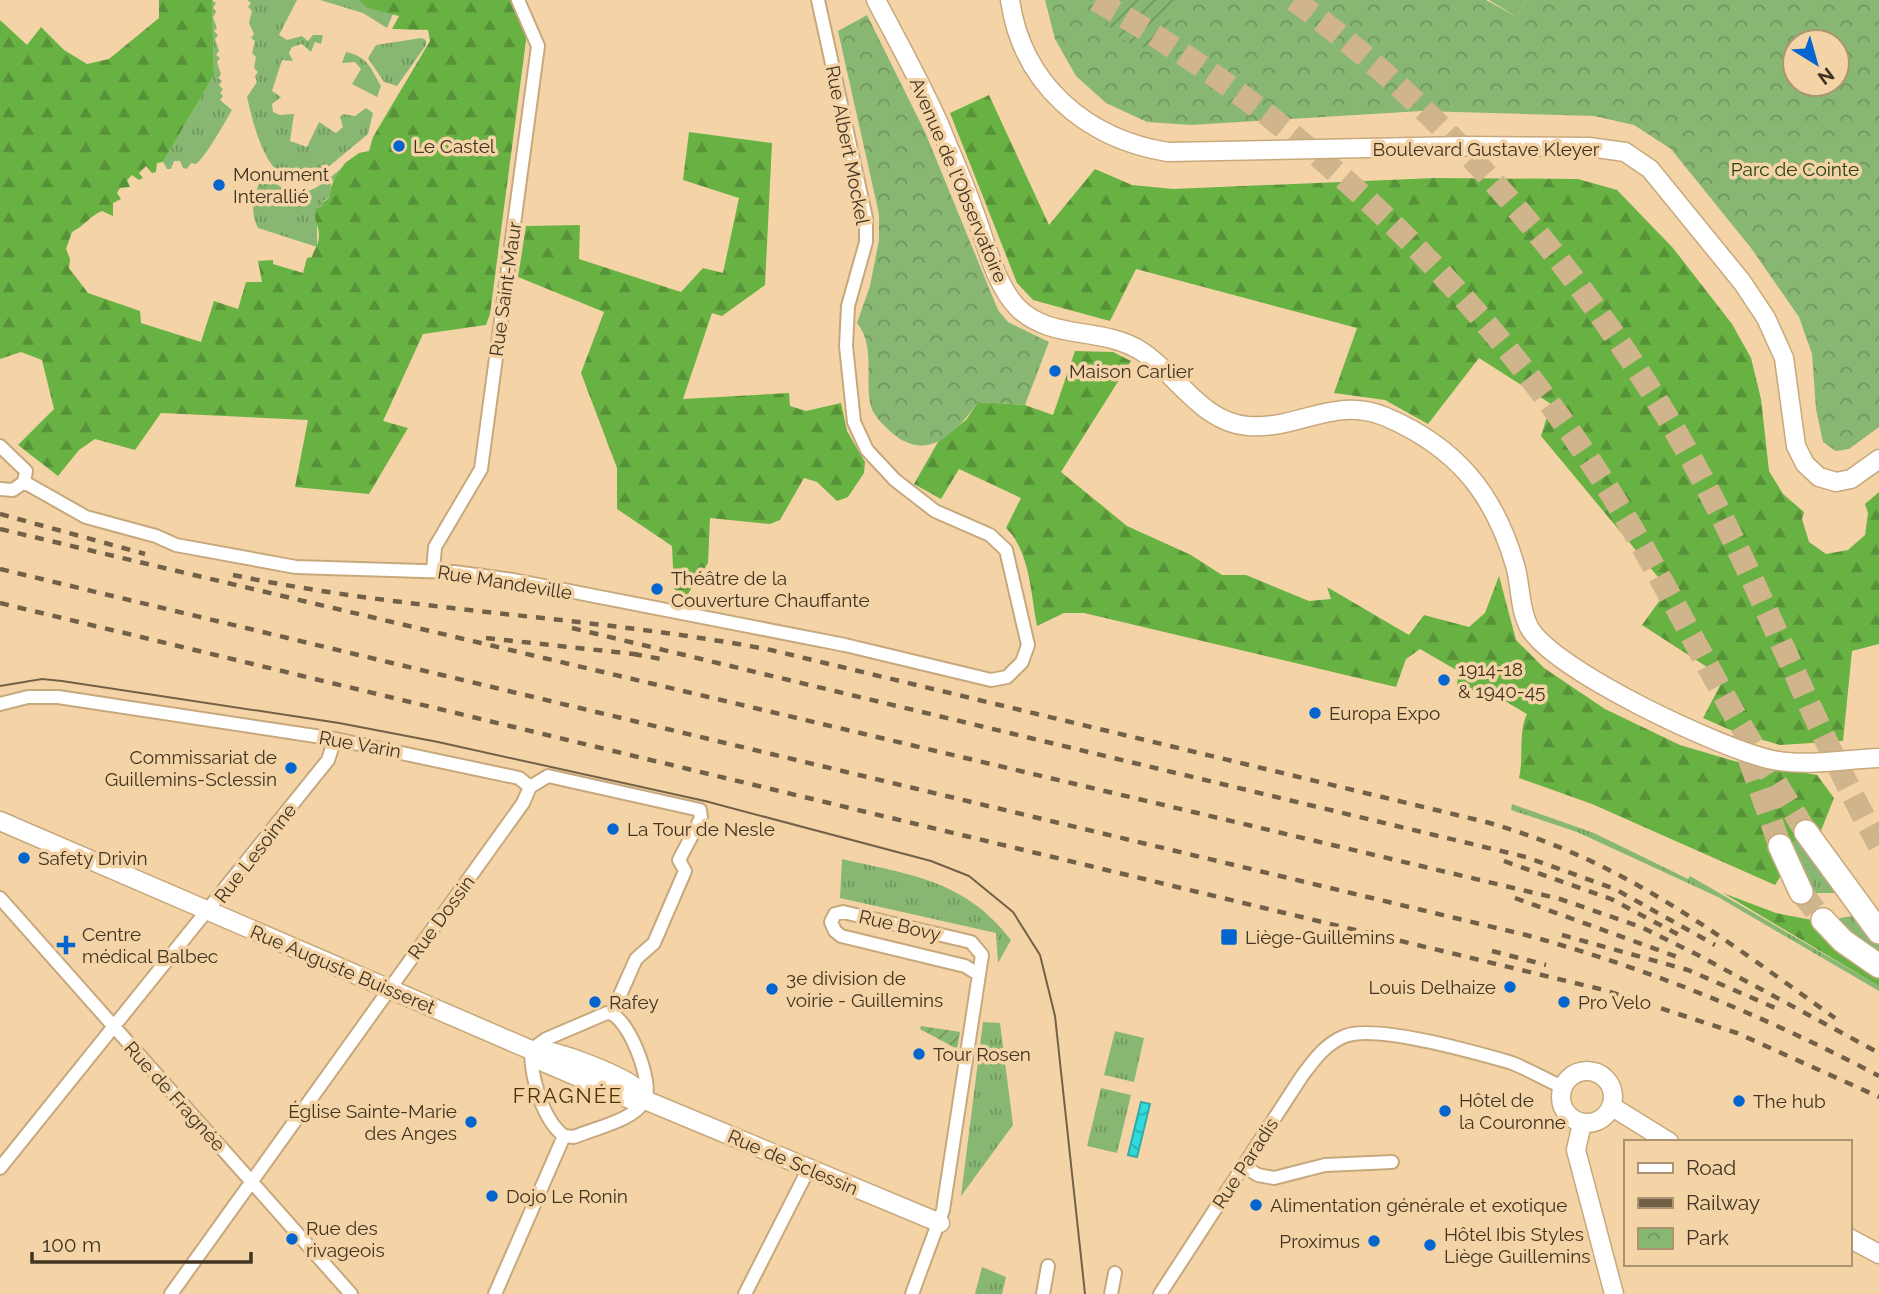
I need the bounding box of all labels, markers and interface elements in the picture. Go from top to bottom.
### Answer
north arrow [1781,28,1851,98]
street label: Rue Albert Mockel [822,63,874,227]
text: N [1814,63,1839,90]
street label: Avenue de l'Observatoire [906,74,1012,286]
place label: Le Castel [413,135,496,157]
marker: Le Castel [391,138,407,154]
street label: Boulevard Gustave Kleyer [1373,138,1600,160]
park label: Parc de Cointe [1731,158,1859,180]
place label: Monument Interallié [233,163,330,207]
marker: Monument Interallié [211,177,227,193]
street label: Rue Saint-Maur [485,220,525,358]
place label: Maison Carlier [1069,360,1194,382]
marker: Maison Carlier [1047,363,1063,379]
street label: Rue Mandeville [436,560,574,604]
place label: Théâtre de la Couverture Chauffante [671,567,870,611]
marker: Théâtre de la Couverture Chauffante [649,581,665,597]
place label: 1914-18 & 1940-45 [1458,658,1545,702]
marker: 1914-18 & 1940-45 [1436,672,1452,688]
place label: Europa Expo [1329,702,1440,724]
marker: Europa Expo [1307,705,1323,721]
street label: Rue Varin [317,726,403,762]
place label: Commissariat de Guillemins-Sclessin [105,746,277,790]
marker: Commissariat de Guillemins-Sclessin [283,760,299,776]
street label: Rue Lesoinne [210,799,300,907]
place label: La Tour de Nesle [627,818,775,840]
marker: La Tour de Nesle [605,821,621,837]
place label: Safety Drivin [38,847,148,869]
marker: Safety Drivin [16,850,32,866]
street label: Rue Dossin [403,871,479,963]
street label: Rue Bovy [857,905,943,945]
street label: Rue Auguste Buisseret [247,920,439,1018]
place label: Centre médical Balbec [82,923,218,967]
place label: Liège-Guillemins [1245,926,1395,948]
marker: Liège-Guillemins [1219,927,1239,947]
marker: Centre médical Balbec [56,935,76,955]
place label: 3e division de voirie - Guillemins [786,967,943,1011]
place label: Louis Delhaize [1369,976,1496,998]
marker: Louis Delhaize [1502,979,1518,995]
marker: 3e division de voirie - Guillemins [764,981,780,997]
place label: Rafey [609,991,659,1013]
place label: Pro Velo [1578,991,1651,1013]
marker: Rafey [587,994,603,1010]
marker: Pro Velo [1556,994,1572,1010]
street label: Rue de Fragnée [120,1037,230,1155]
place label: Tour Rosen [933,1043,1031,1065]
marker: Tour Rosen [911,1046,927,1062]
district label: FRAGNÉE [513,1083,623,1108]
place label: Hôtel de la Couronne [1459,1089,1566,1133]
place label: The hub [1753,1090,1826,1112]
marker: The hub [1731,1093,1747,1109]
place label: Église Sainte-Marie des Anges [288,1100,457,1144]
marker: Hôtel de la Couronne [1437,1103,1453,1119]
marker: Église Sainte-Marie des Anges [463,1114,479,1130]
street label: Rue Paradis [1208,1114,1282,1212]
street label: Rue de Sclessin [725,1125,861,1199]
legend [1624,1140,1851,1266]
text: Road [1686,1155,1736,1180]
place label: Dojo Le Ronin [506,1185,628,1207]
marker: Dojo Le Ronin [484,1188,500,1204]
text: Railway [1686,1190,1760,1215]
place label: Alimentation générale et exotique [1270,1194,1567,1216]
marker: Alimentation générale et exotique [1248,1197,1264,1213]
place label: Rue des rivageois [306,1217,385,1261]
scale bar [32,1220,250,1264]
place label: Hôtel Ibis Styles Liège Guillemins [1444,1223,1591,1267]
text: Park [1686,1225,1729,1250]
place label: Proximus [1279,1230,1360,1252]
marker: Rue des rivageois [284,1231,300,1247]
text: 100 m [42,1232,101,1257]
marker: Proximus [1366,1233,1382,1249]
marker: Hôtel Ibis Styles Liège Guillemins [1422,1237,1438,1253]

